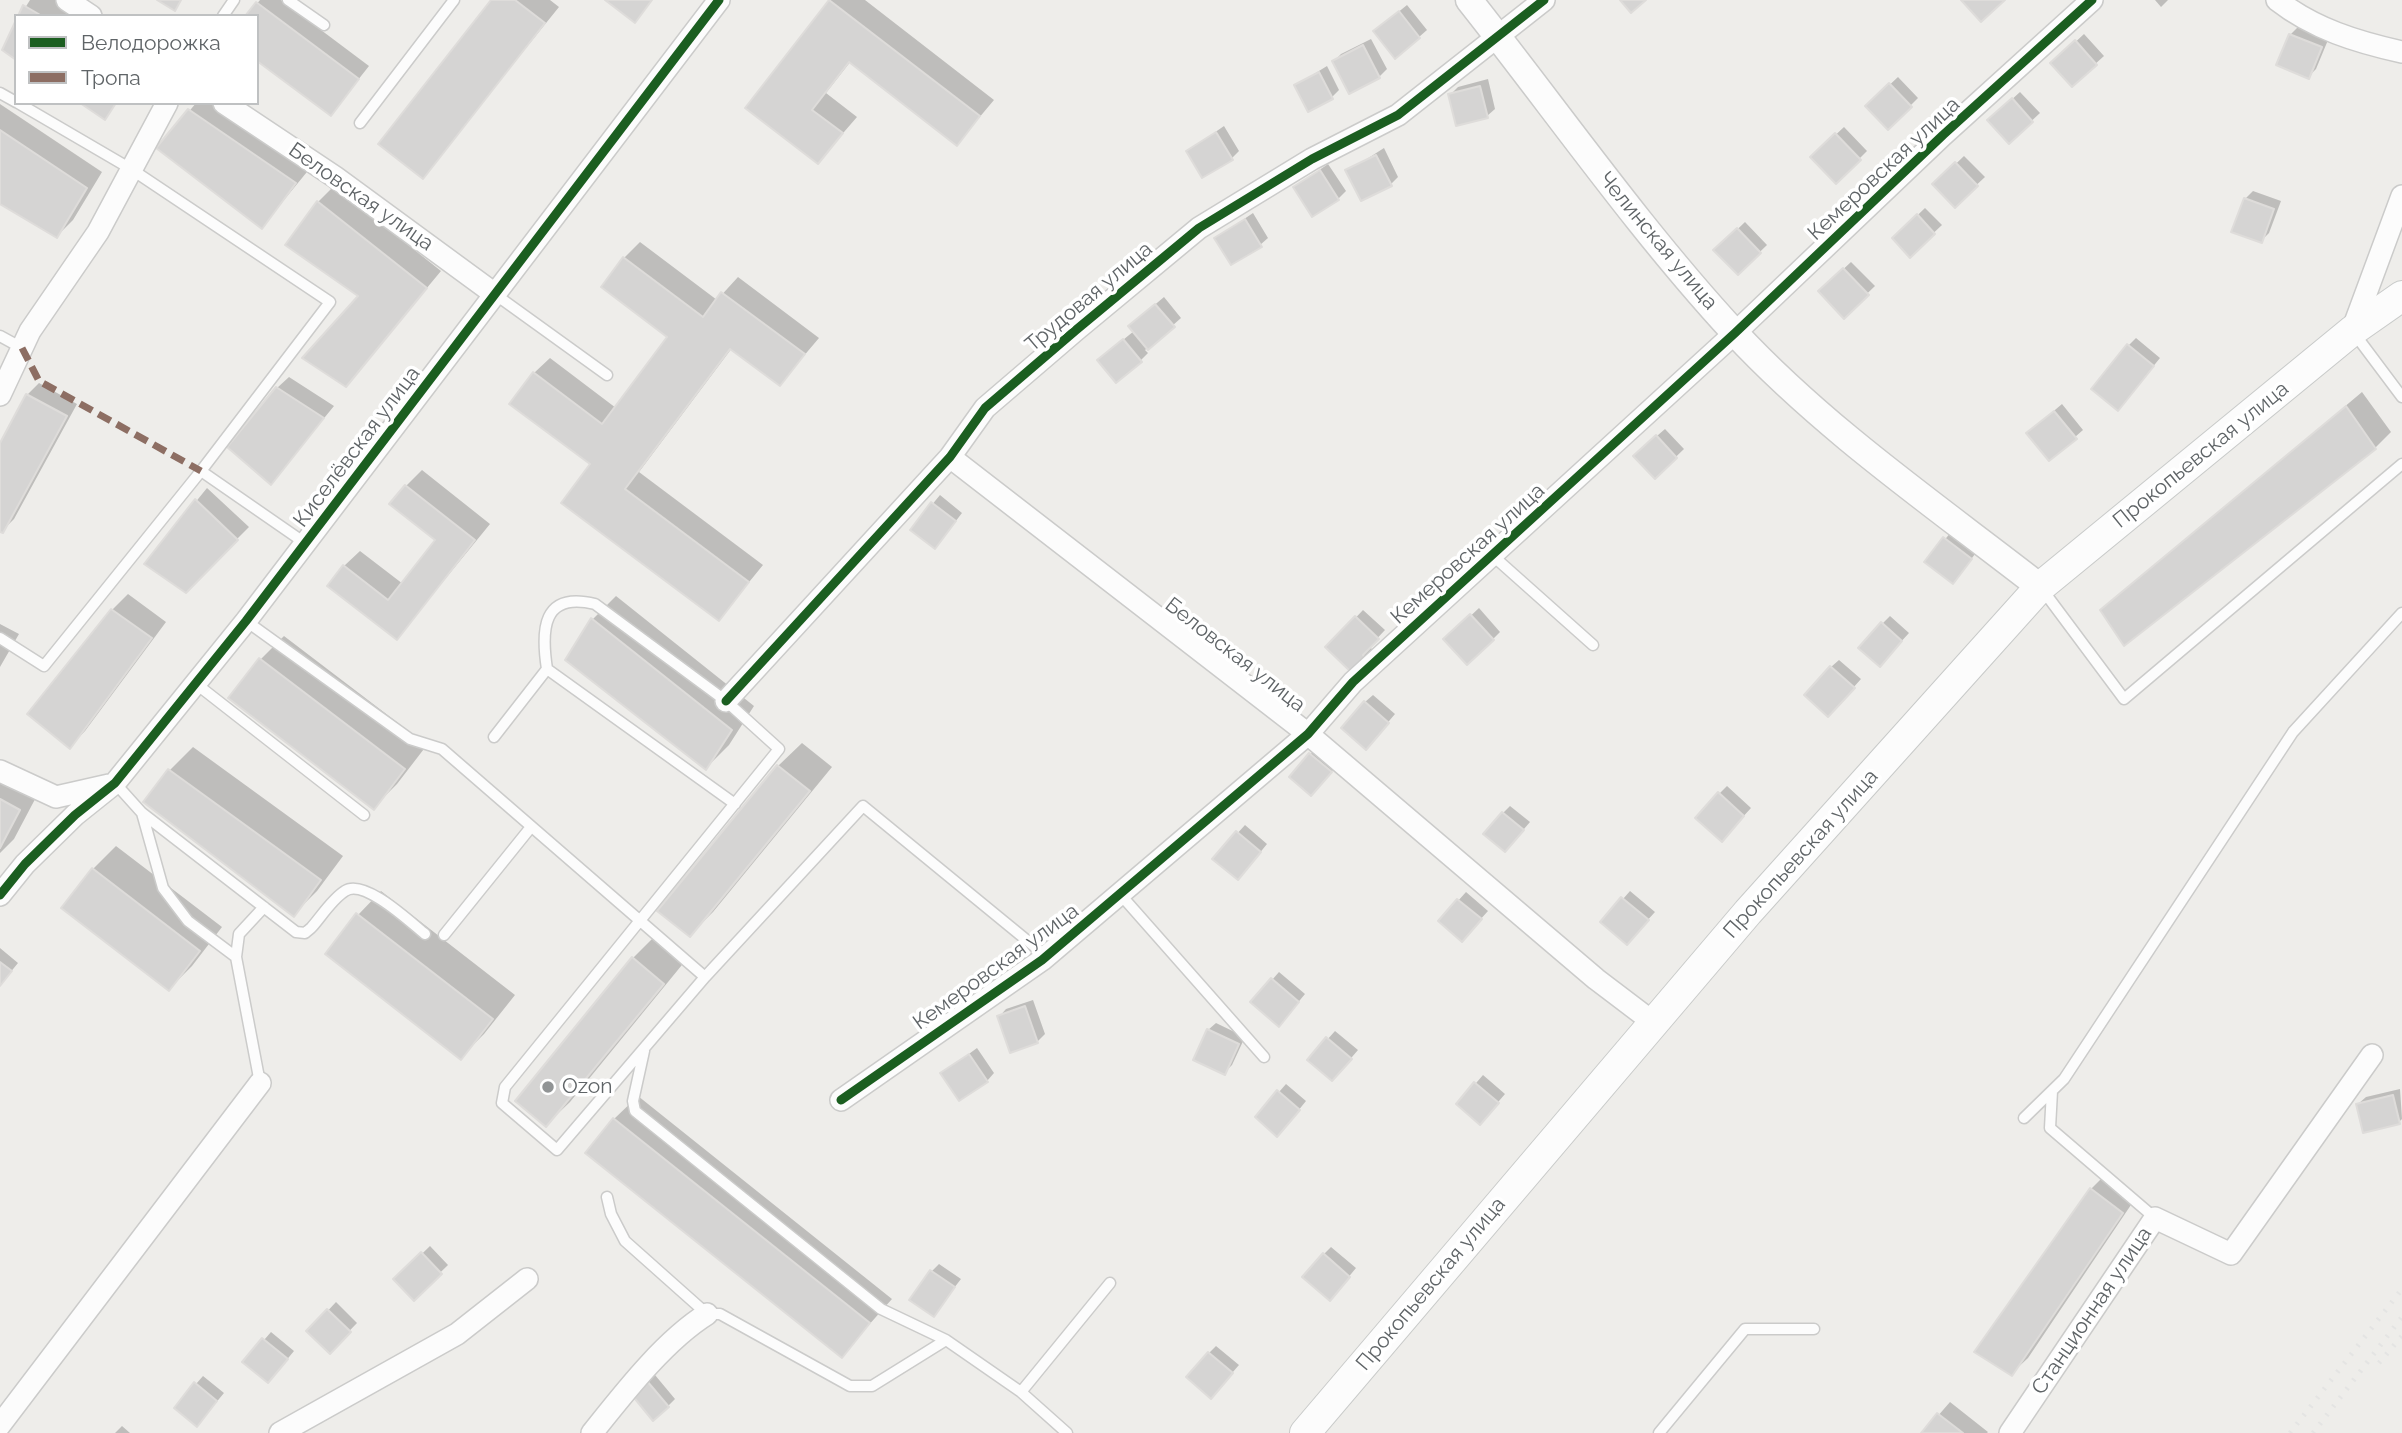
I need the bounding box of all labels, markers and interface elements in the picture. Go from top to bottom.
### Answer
legend [14,14,259,105]
text: Велодорожка [81,30,221,55]
text: Тропа [81,65,141,90]
street label: Кемеровская улица [1803,92,1965,246]
street label: Беловская улица [284,138,438,256]
street label: Челинская улица [1593,167,1723,315]
street label: Трудовая улица [1020,237,1158,357]
street label: Киселёвская улица [288,362,426,532]
street label: Прокопьевская улица [2108,376,2294,534]
street label: Кемеровская улица [1386,478,1550,630]
street label: Беловская улица [1160,592,1310,718]
street label: Прокопьевская улица [1719,764,1883,944]
street label: Кемеровская улица [908,899,1084,1035]
place label: Ozon [562,1074,613,1100]
marker: Ozon [540,1079,556,1095]
street label: Прокопьевская улица [1351,1192,1511,1376]
street label: Станционная улица [2027,1222,2157,1400]

